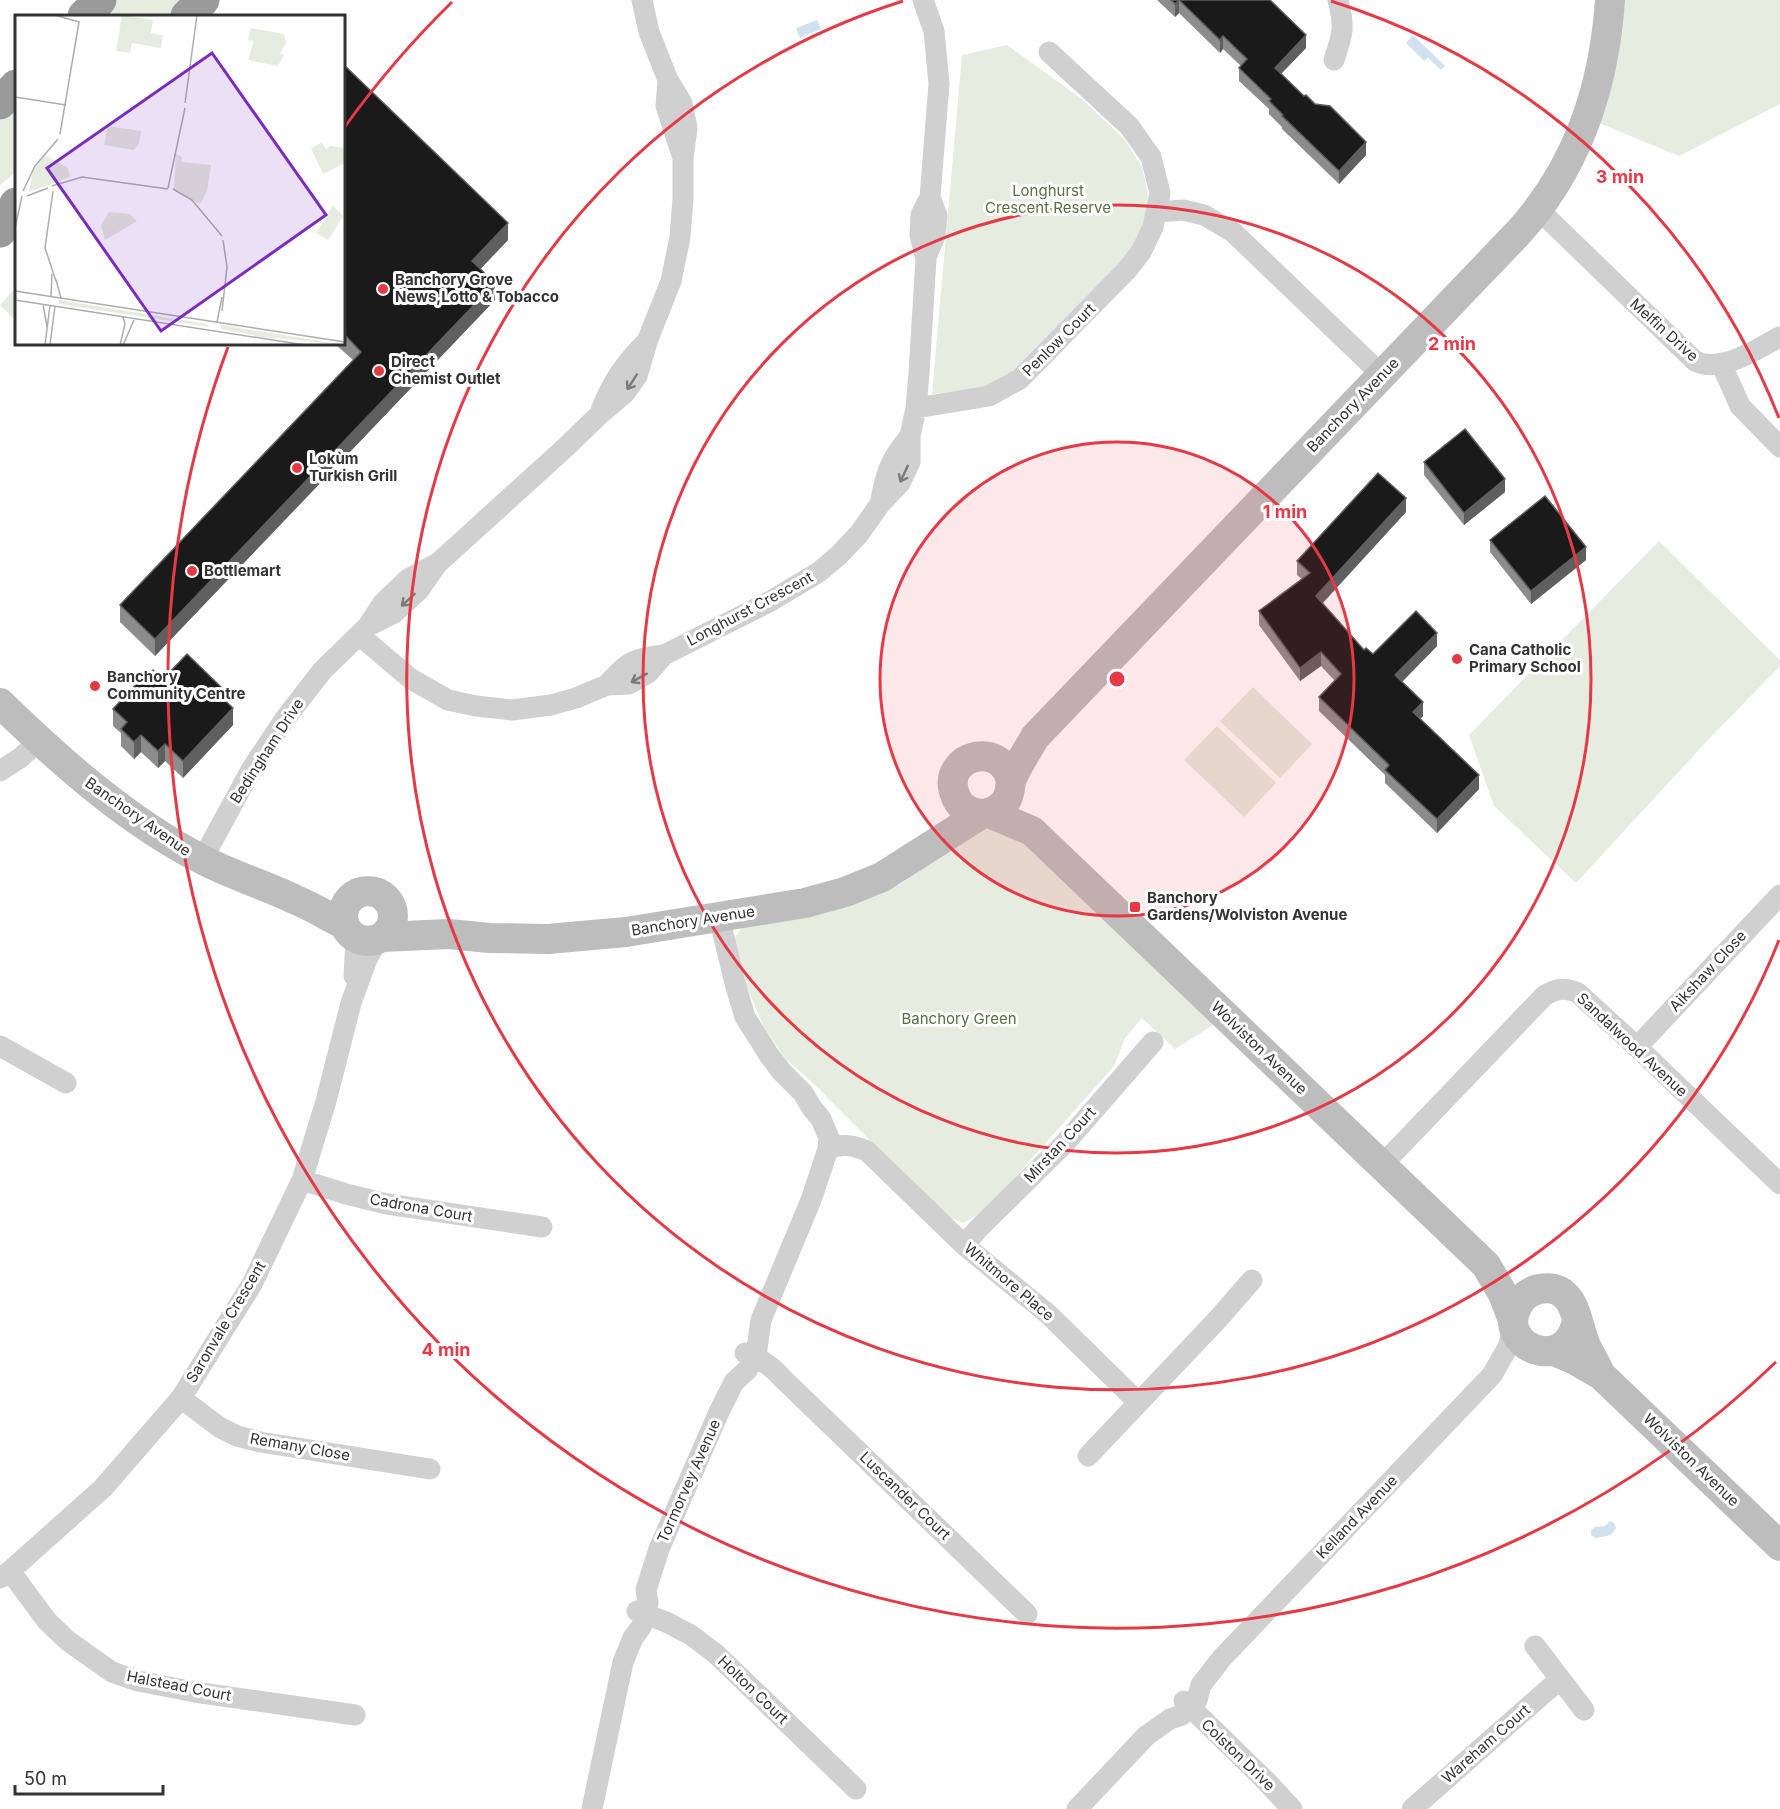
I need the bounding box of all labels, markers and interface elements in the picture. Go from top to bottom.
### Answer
inset map [15,15,345,345]
text: 3 min [1596,166,1644,187]
park label: Longhurst Crescent Reserve [985,181,1111,217]
place label: Banchory Grove News,Lotto & Tobacco [395,270,559,306]
marker: Banchory Grove News,Lotto & Tobacco [376,282,390,296]
street label: Melfin Drive [1626,294,1702,365]
street label: Penlow Court [1018,299,1099,380]
text: 2 min [1428,333,1476,354]
place label: Direct Chemist Outlet [391,352,501,388]
street label: Banchory Avenue [1302,353,1403,456]
marker: Direct Chemist Outlet [372,364,386,378]
one-way arrow [626,373,638,390]
place label: Lokùm Turkish Grill [309,449,397,485]
marker: Lokùm Turkish Grill [290,461,304,475]
one-way arrow [898,465,910,483]
text: 1 min [1263,501,1307,522]
place label: Bottlemart [204,561,281,580]
marker: Bottlemart [185,564,199,578]
street label: Longhurst Crescent [683,567,816,650]
one-way arrow [400,593,415,608]
place label: Cana Catholic Primary School [1469,640,1581,676]
marker: Cana Catholic Primary School [1450,652,1464,666]
place label: Banchory Community Centre [107,667,245,703]
centre of rings [1107,669,1127,689]
one-way arrow [631,672,648,684]
marker: Banchory Community Centre [88,679,102,693]
street label: Bedingham Drive [226,695,308,807]
street label: Banchory Avenue [82,773,195,860]
place label: Banchory Gardens/Wolviston Avenue [1147,888,1347,924]
marker: Banchory Gardens/Wolviston Avenue [1128,900,1142,914]
street label: Banchory Avenue [630,901,756,940]
street label: Aikshaw Close [1665,926,1750,1015]
street label: Sandalwood Avenue [1573,988,1692,1101]
street label: Wolviston Avenue [1207,997,1311,1098]
park label: Banchory Green [901,1009,1017,1028]
street label: Mirstan Court [1020,1103,1100,1187]
street label: Cadrona Court [368,1189,474,1226]
street label: Whitmore Place [960,1238,1058,1325]
street label: Saronvale Crescent [182,1257,269,1386]
text: 4 min [422,1339,470,1360]
street label: Wolviston Avenue [1639,1409,1743,1510]
street label: Tormorvey Avenue [653,1416,724,1546]
street label: Remany Close [249,1428,352,1465]
street label: Luscander Court [856,1448,955,1544]
street label: Kelland Avenue [1312,1471,1401,1562]
street label: Holton Court [714,1651,793,1728]
street label: Halstead Court [125,1666,233,1705]
street label: Wareham Court [1438,1700,1534,1787]
street label: Colston Drive [1197,1715,1279,1795]
scale bar [15,1758,164,1796]
text: 50 m [24,1768,67,1789]

